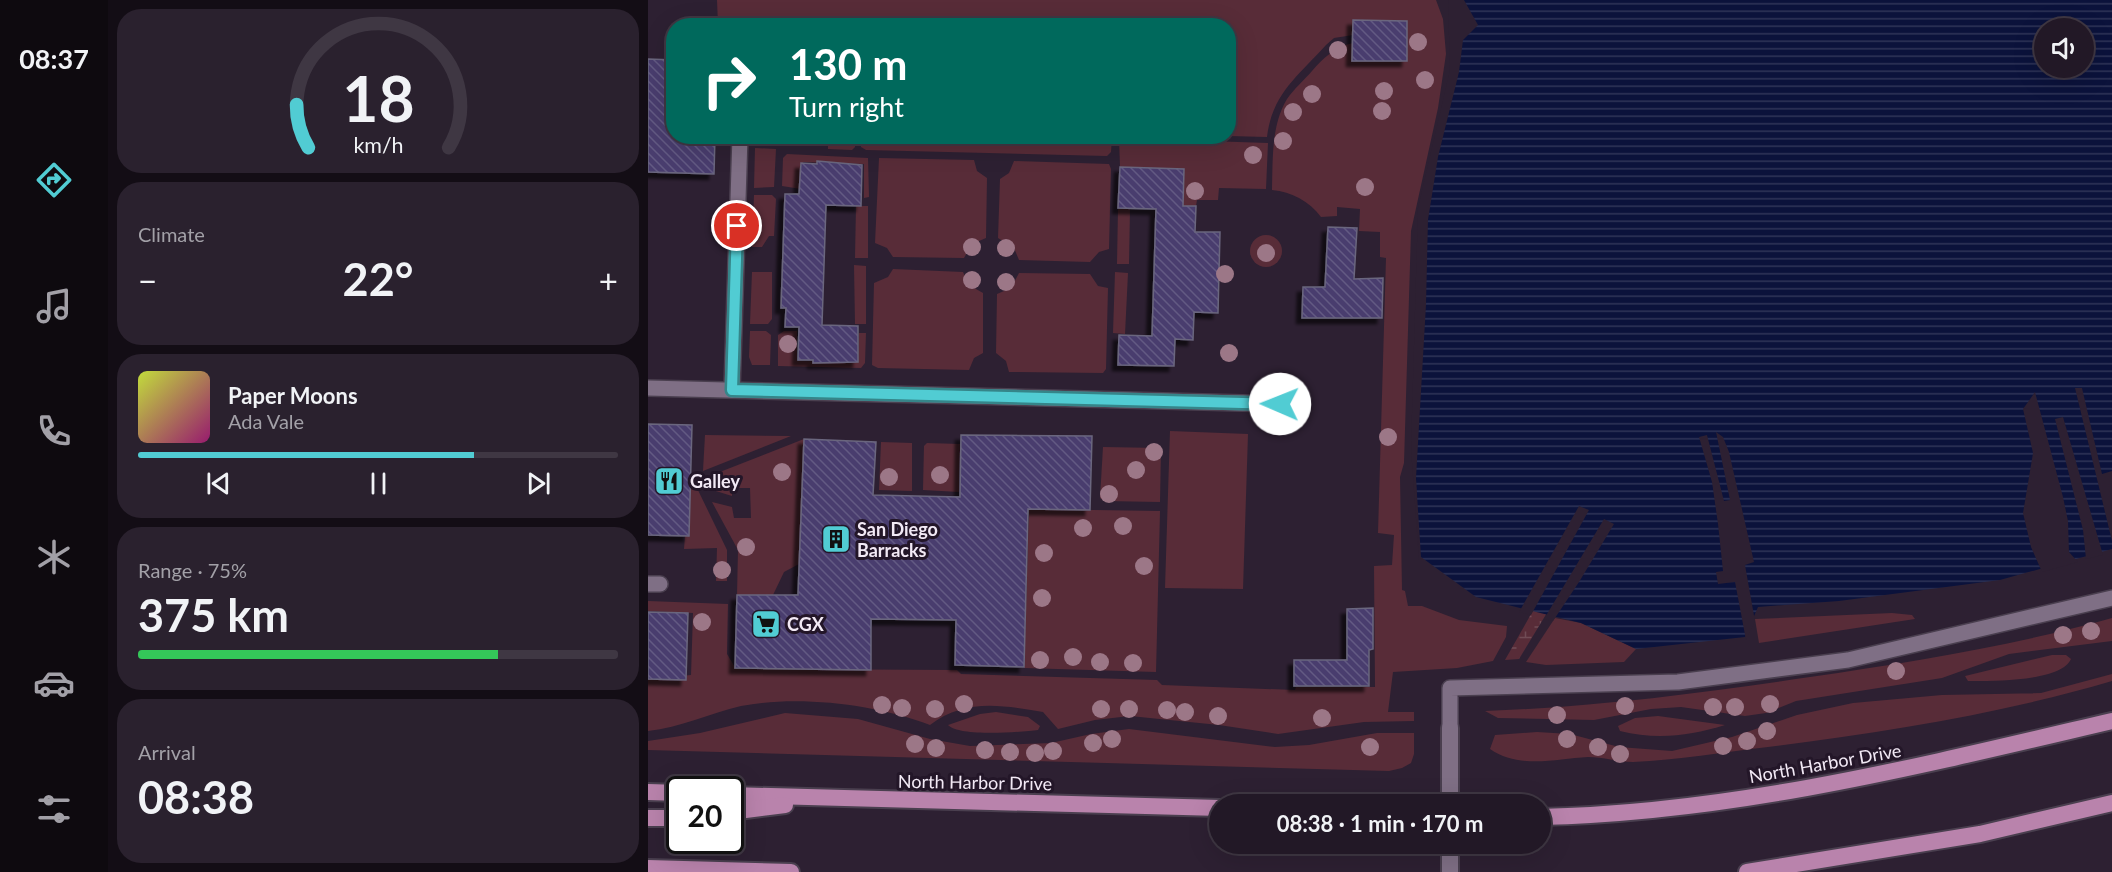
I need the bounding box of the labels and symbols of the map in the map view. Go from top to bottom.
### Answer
pin [711,200,762,251]
position arrow [1248,372,1312,436]
restaurant icon: Galley [653,465,685,497]
place label: Galley [690,470,740,492]
place label: San Diego Barracks [857,518,938,561]
building icon: San Diego Barracks [820,523,852,555]
supermarket icon: CGX [750,608,782,640]
place label: CGX [787,613,825,635]
street label: North Harbor Drive [1747,739,1903,787]
street label: North Harbor Drive [898,770,1052,794]
speed limit sign: 20 [666,776,744,854]

